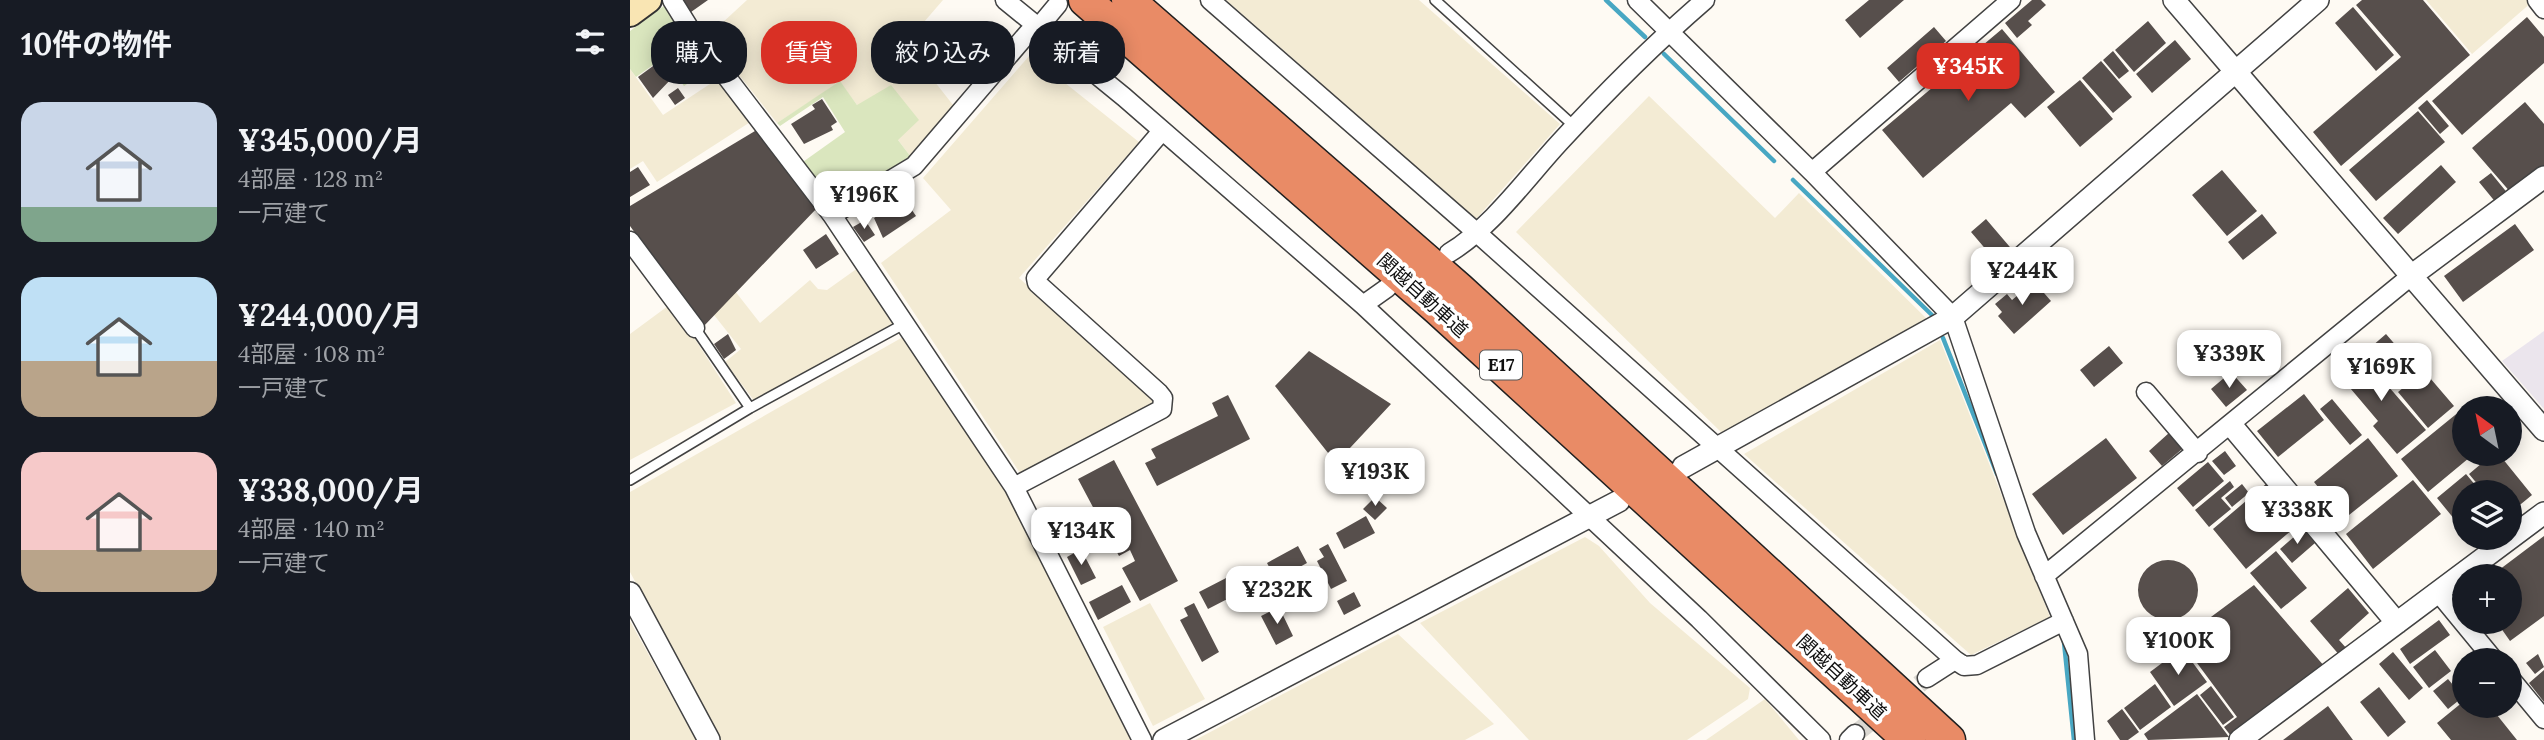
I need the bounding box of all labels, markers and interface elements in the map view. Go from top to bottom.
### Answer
chip: 購入 [651,21,747,84]
chip: 賃貸 [761,21,857,84]
chip: 絞り込み [871,21,1015,84]
chip: 新着 [1029,21,1125,84]
icon: filters [571,23,609,61]
text: 10件の物件 [21,25,172,63]
pin: ¥345K [1919,43,2017,103]
text: ¥345K [1933,51,2003,80]
text: ¥345,000/月 [238,121,422,159]
icon: home [77,130,161,214]
text: 4部屋 · 128 m² [238,164,383,193]
pin: ¥196K [815,172,913,231]
text: ¥196K [830,179,898,208]
text: 一戸建て [238,198,330,227]
pin: ¥244K [1973,247,2071,307]
street label: 関越自動車道 [1373,248,1473,342]
text: ¥244K [1987,255,2057,284]
text: ¥244,000/月 [238,296,422,334]
icon: home [77,305,161,389]
pin: ¥339K [2180,330,2278,390]
text: ¥339K [2193,338,2265,367]
text: 4部屋 · 108 m² [238,339,385,368]
pin: ¥169K [2332,344,2430,403]
road number: E17 [1480,351,1522,380]
text: ¥169K [2347,351,2415,380]
text: 一戸建て [238,373,330,402]
north arrow [2452,396,2522,466]
map controls [2452,396,2522,718]
pin: ¥193K [1326,448,1424,508]
text: ¥193K [1341,456,1409,485]
text: ¥338,000/月 [238,471,424,509]
icon: home [77,480,161,564]
button: layers [2452,480,2522,550]
pin: ¥338K [2248,486,2346,546]
text: ¥338K [2261,494,2333,523]
pin: ¥134K [1032,508,1130,567]
text: 4部屋 · 140 m² [238,514,385,543]
text: ¥134K [1047,515,1115,544]
text: 一戸建て [238,548,330,577]
button: + [2452,564,2522,634]
pin: ¥232K [1228,566,1326,626]
text: ¥232K [1242,574,1312,603]
pin: ¥100K [2129,618,2227,677]
text: ¥100K [2142,625,2214,654]
street label: 関越自動車道 [1792,629,1892,725]
button: − [2452,648,2522,718]

